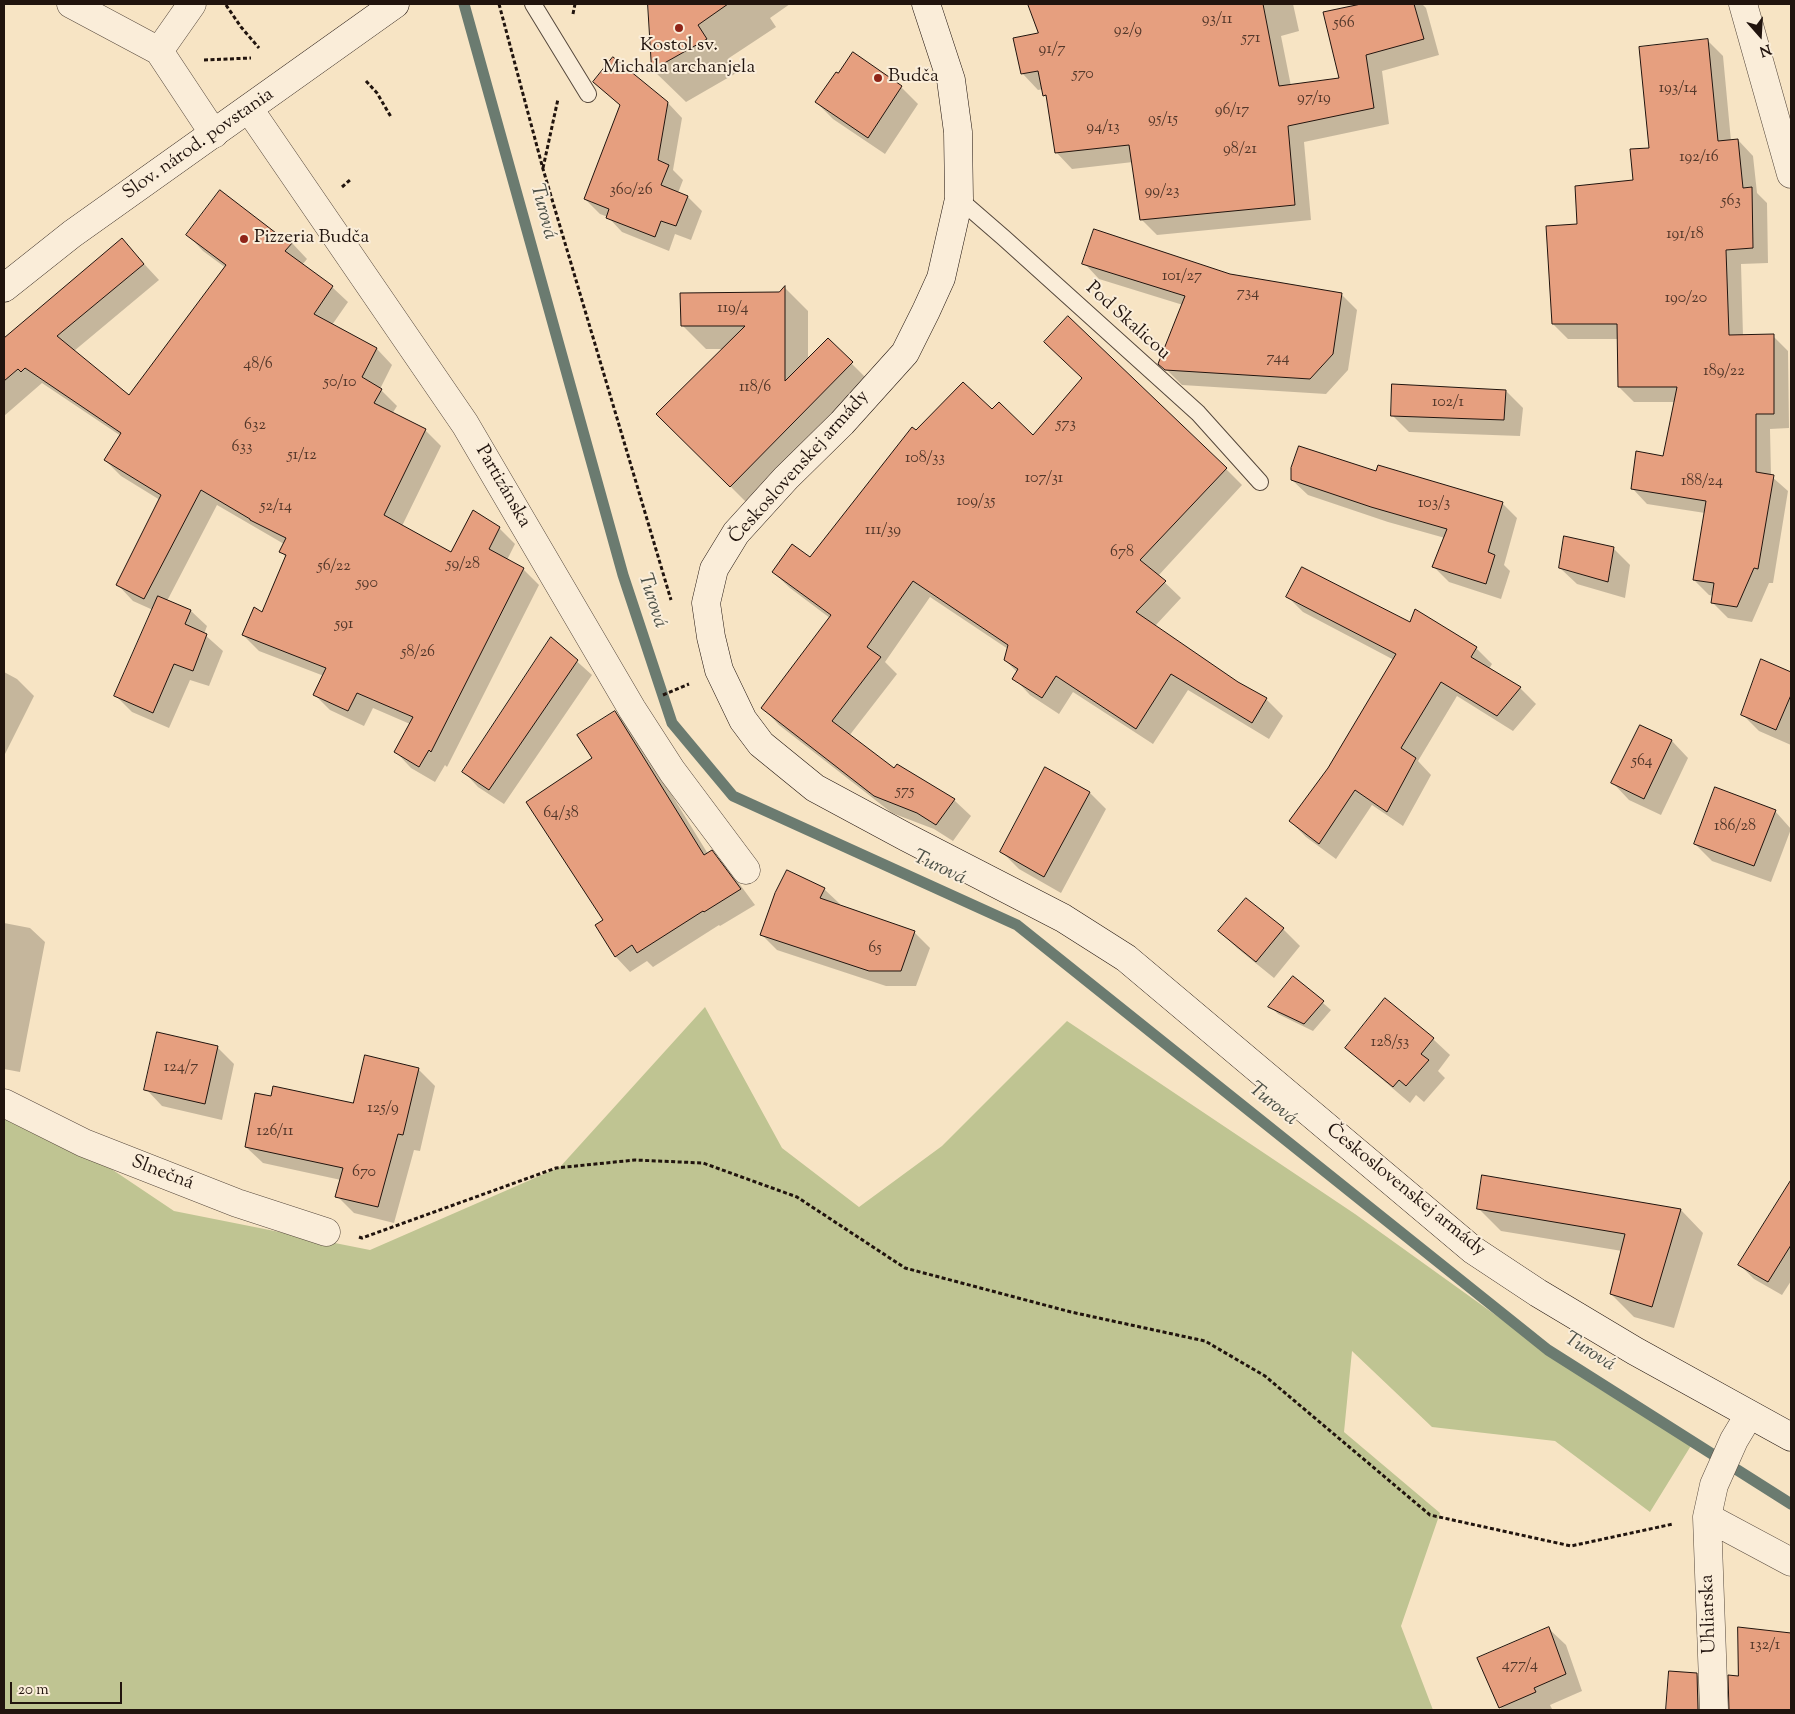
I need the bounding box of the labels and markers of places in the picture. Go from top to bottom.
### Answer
marker: Kostol sv. Michala archanjela [673,22,685,34]
place label: Kostol sv. Michala archanjela [603,36,755,80]
place label: Budča [888,67,939,89]
marker: Budča [872,72,884,84]
place label: Pizzeria Budča [254,228,369,250]
marker: Pizzeria Budča [238,233,250,245]

